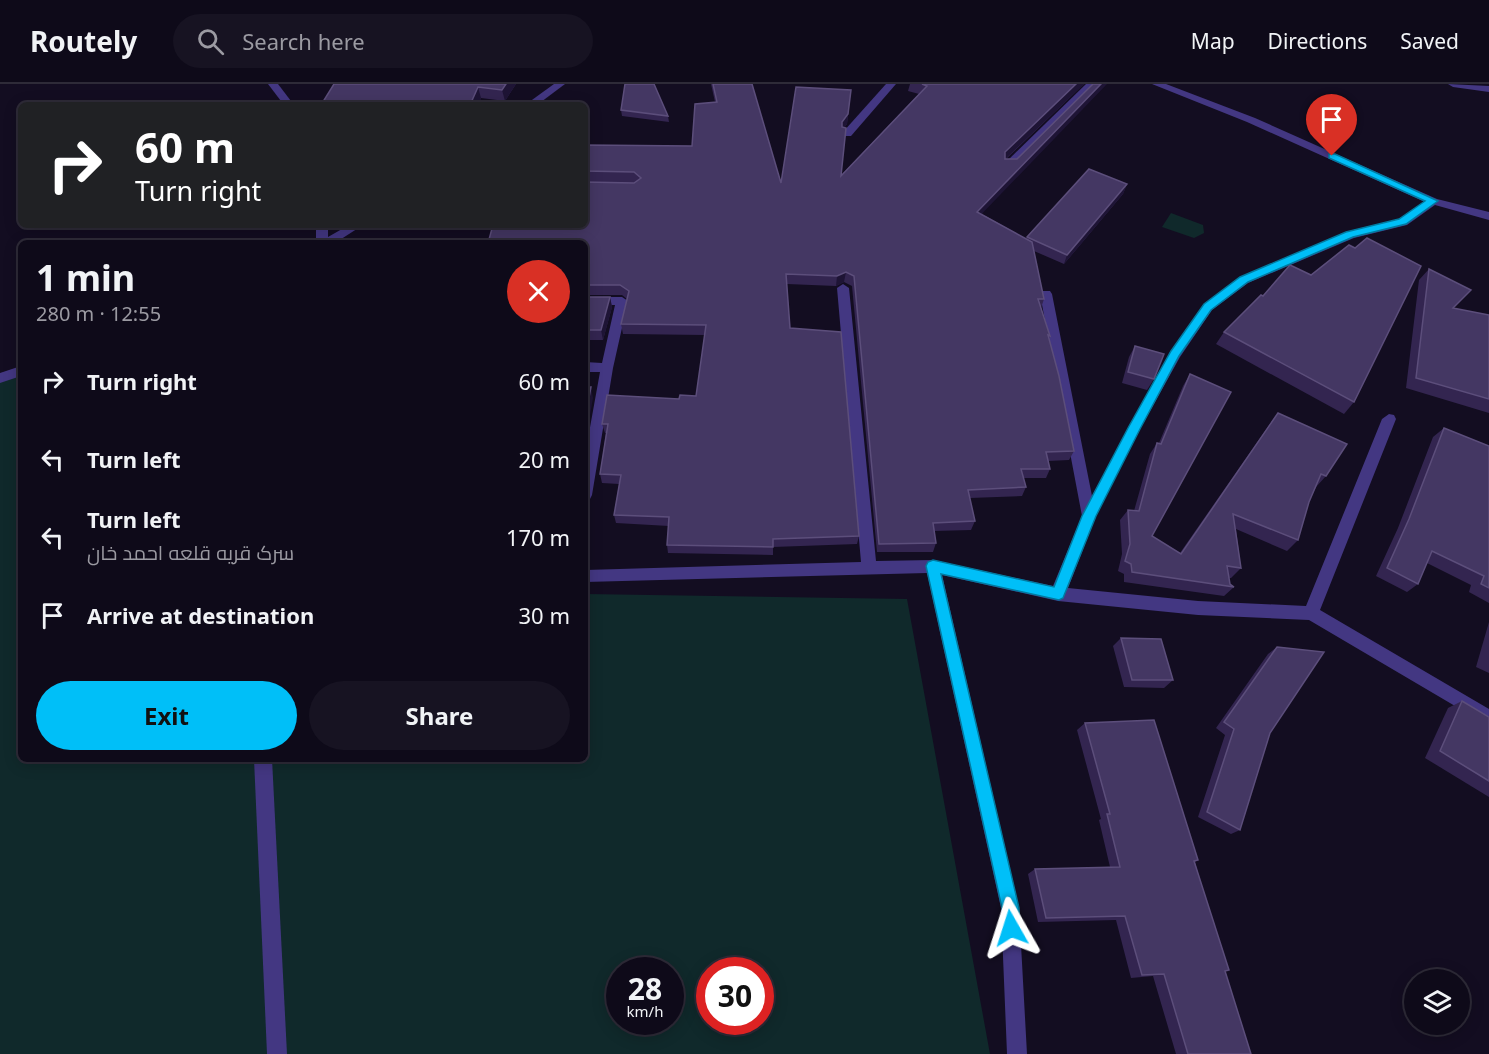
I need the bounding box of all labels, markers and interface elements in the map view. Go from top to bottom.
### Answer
search box [173,14,593,68]
text: Routely [30,22,137,60]
icon: search [194,25,227,58]
text: Search here [242,26,365,56]
text: Map [1191,27,1235,55]
text: Directions [1268,27,1367,55]
text: Saved [1400,27,1459,55]
pin [1306,94,1357,156]
icon: arrive [1315,103,1348,136]
text: 60 m [135,118,235,175]
icon: right [36,126,114,204]
text: Turn right [135,172,261,209]
text: 1 min [36,253,135,302]
button: close [507,260,570,323]
text: 280 m · 12:55 [36,300,161,327]
icon: right [36,365,69,398]
text: Turn right [87,366,197,396]
text: 60 m [519,366,570,396]
icon: left [36,443,69,476]
text: Turn left [87,444,181,474]
text: 20 m [519,444,570,474]
text: Turn left [87,504,181,534]
icon: left [36,521,69,554]
text: 170 m [506,522,570,552]
text: سرک قریه قلعه احمد خان [87,539,294,566]
icon: arrive [36,599,69,632]
text: Arrive at destination [87,600,314,630]
text: 30 m [519,600,570,630]
button: Exit [36,681,297,750]
button: Share [309,681,570,750]
position arrow [979,896,1043,960]
speed limit sign: 30 [696,957,774,1035]
text: 28 [628,968,662,1009]
map controls [1404,969,1470,1035]
button: layers [1404,969,1470,1035]
text: km/h [627,1001,663,1021]

